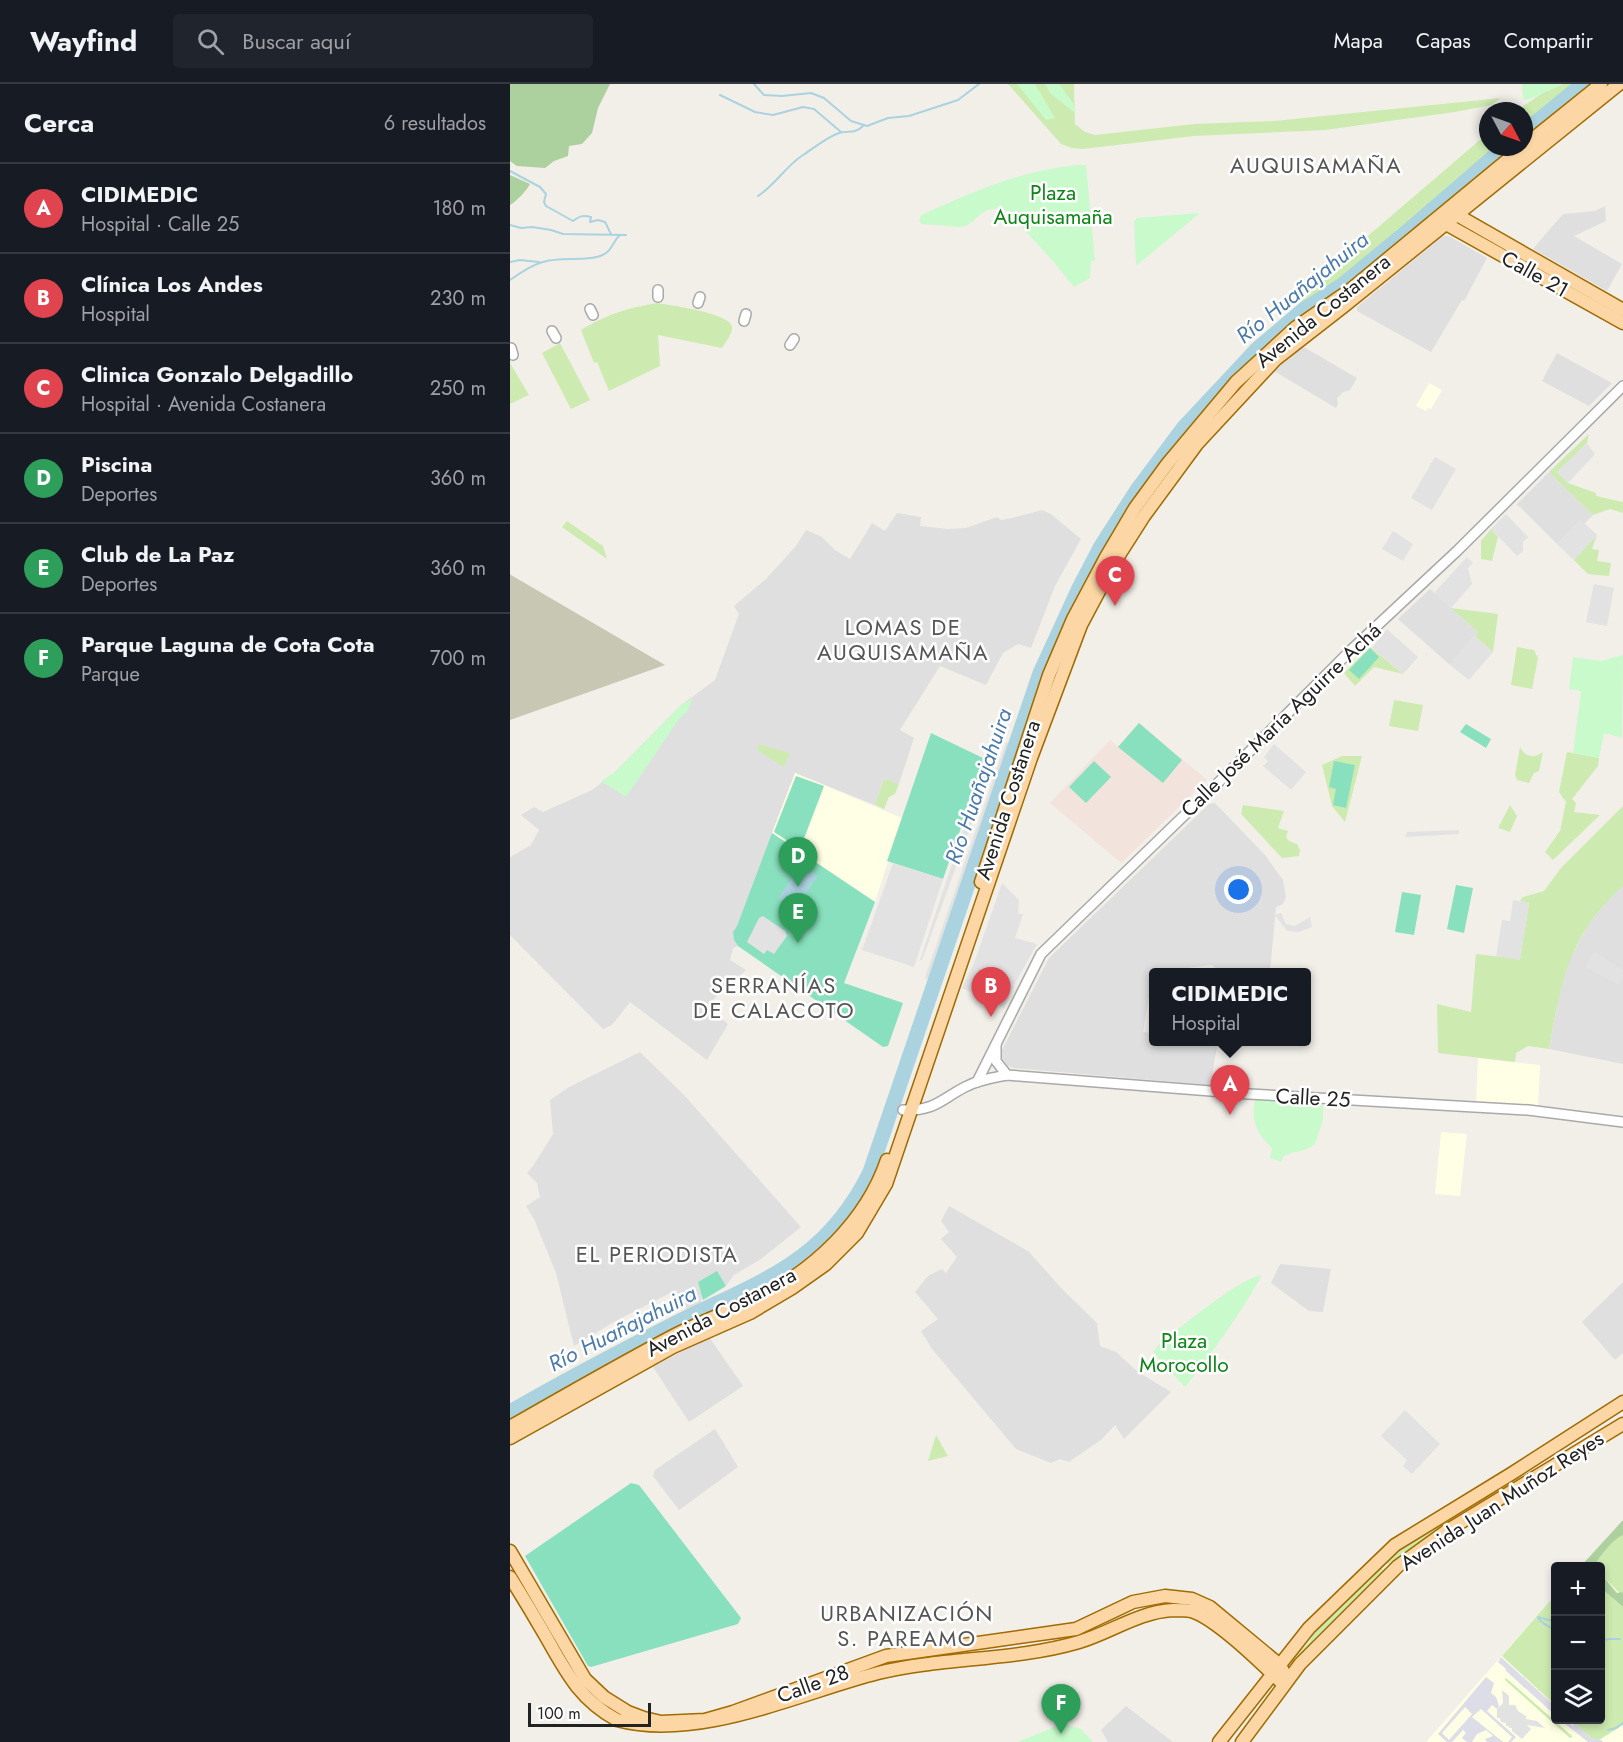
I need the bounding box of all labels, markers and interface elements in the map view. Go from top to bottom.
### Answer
search box [173,14,593,68]
text: Wayfind [30,21,137,62]
icon: search [194,25,227,58]
text: Buscar aquí [242,25,351,57]
text: Mapa [1334,26,1383,56]
text: Capas [1416,26,1471,56]
text: Compartir [1504,26,1593,56]
north arrow [1479,102,1533,156]
text: Cerca [24,104,94,142]
text: 6 resultados [384,109,486,138]
district label: AUQUISAMAÑA [1230,149,1402,181]
text: CIDIMEDIC [81,178,198,210]
park label: Plaza Auquisamaña [993,178,1113,232]
text: A [36,194,51,223]
text: 180 m [432,194,486,223]
text: Hospital · Calle 25 [81,210,239,239]
water label: Río Huañajahuira [1229,223,1375,351]
street label: Calle 21 [1496,243,1574,305]
street label: Avenida Costanera [1249,247,1397,375]
text: Clínica Los Andes [81,268,263,300]
text: B [37,284,50,313]
text: 230 m [430,284,486,313]
text: Hospital [81,300,150,329]
text: Clinica Gonzalo Delgadillo [81,358,353,390]
text: C [36,374,51,403]
text: 250 m [430,374,486,403]
text: Hospital · Avenida Costanera [81,390,326,419]
text: Piscina [81,448,152,480]
text: D [36,464,51,493]
text: 360 m [430,464,486,493]
text: Deportes [81,480,157,509]
text: Club de La Paz [81,538,234,570]
text: E [37,554,50,583]
text: 360 m [430,554,486,583]
pin: C [1096,556,1134,606]
text: Deportes [81,570,157,599]
district label: LOMAS DE AUQUISAMAÑA [817,611,989,668]
street label: Calle José María Aguirre Achá [1174,616,1388,824]
text: Parque Laguna de Cota Cota [81,628,375,660]
text: F [38,644,49,673]
text: 700 m [430,644,486,673]
text: Parque [81,660,140,689]
water label: Río Huañajahuira [936,704,1020,868]
street label: Avenida Costanera [968,716,1048,884]
pin: D [778,838,818,887]
your location [1224,875,1253,904]
pin: E [778,894,818,943]
pin: B [972,968,1010,1017]
popup [1149,968,1311,1046]
district label: SERRANÍAS DE CALACOTO [693,969,855,1026]
text: CIDIMEDIC [1171,977,1289,1009]
text: Hospital [1171,1009,1240,1038]
pin: A [1210,1066,1250,1115]
street label: Calle 25 [1275,1081,1351,1115]
district label: EL PERIODISTA [576,1238,738,1270]
street label: Avenida Costanera [641,1260,801,1364]
water label: Río Huañajahuira [542,1277,702,1379]
park label: Plaza Morocollo [1139,1326,1229,1380]
street label: Avenida Juan Muñoz Reyes [1394,1424,1610,1578]
map controls [1551,1562,1605,1724]
button: + [1551,1562,1605,1616]
district label: URBANIZACIÓN S. PAREAMO [820,1597,994,1654]
button: − [1551,1616,1605,1670]
street label: Calle 28 [773,1657,853,1711]
button: layers [1551,1670,1605,1724]
pin: F [1042,1684,1080,1734]
scale bar [528,1700,651,1728]
text: 100 m [537,1702,581,1725]

